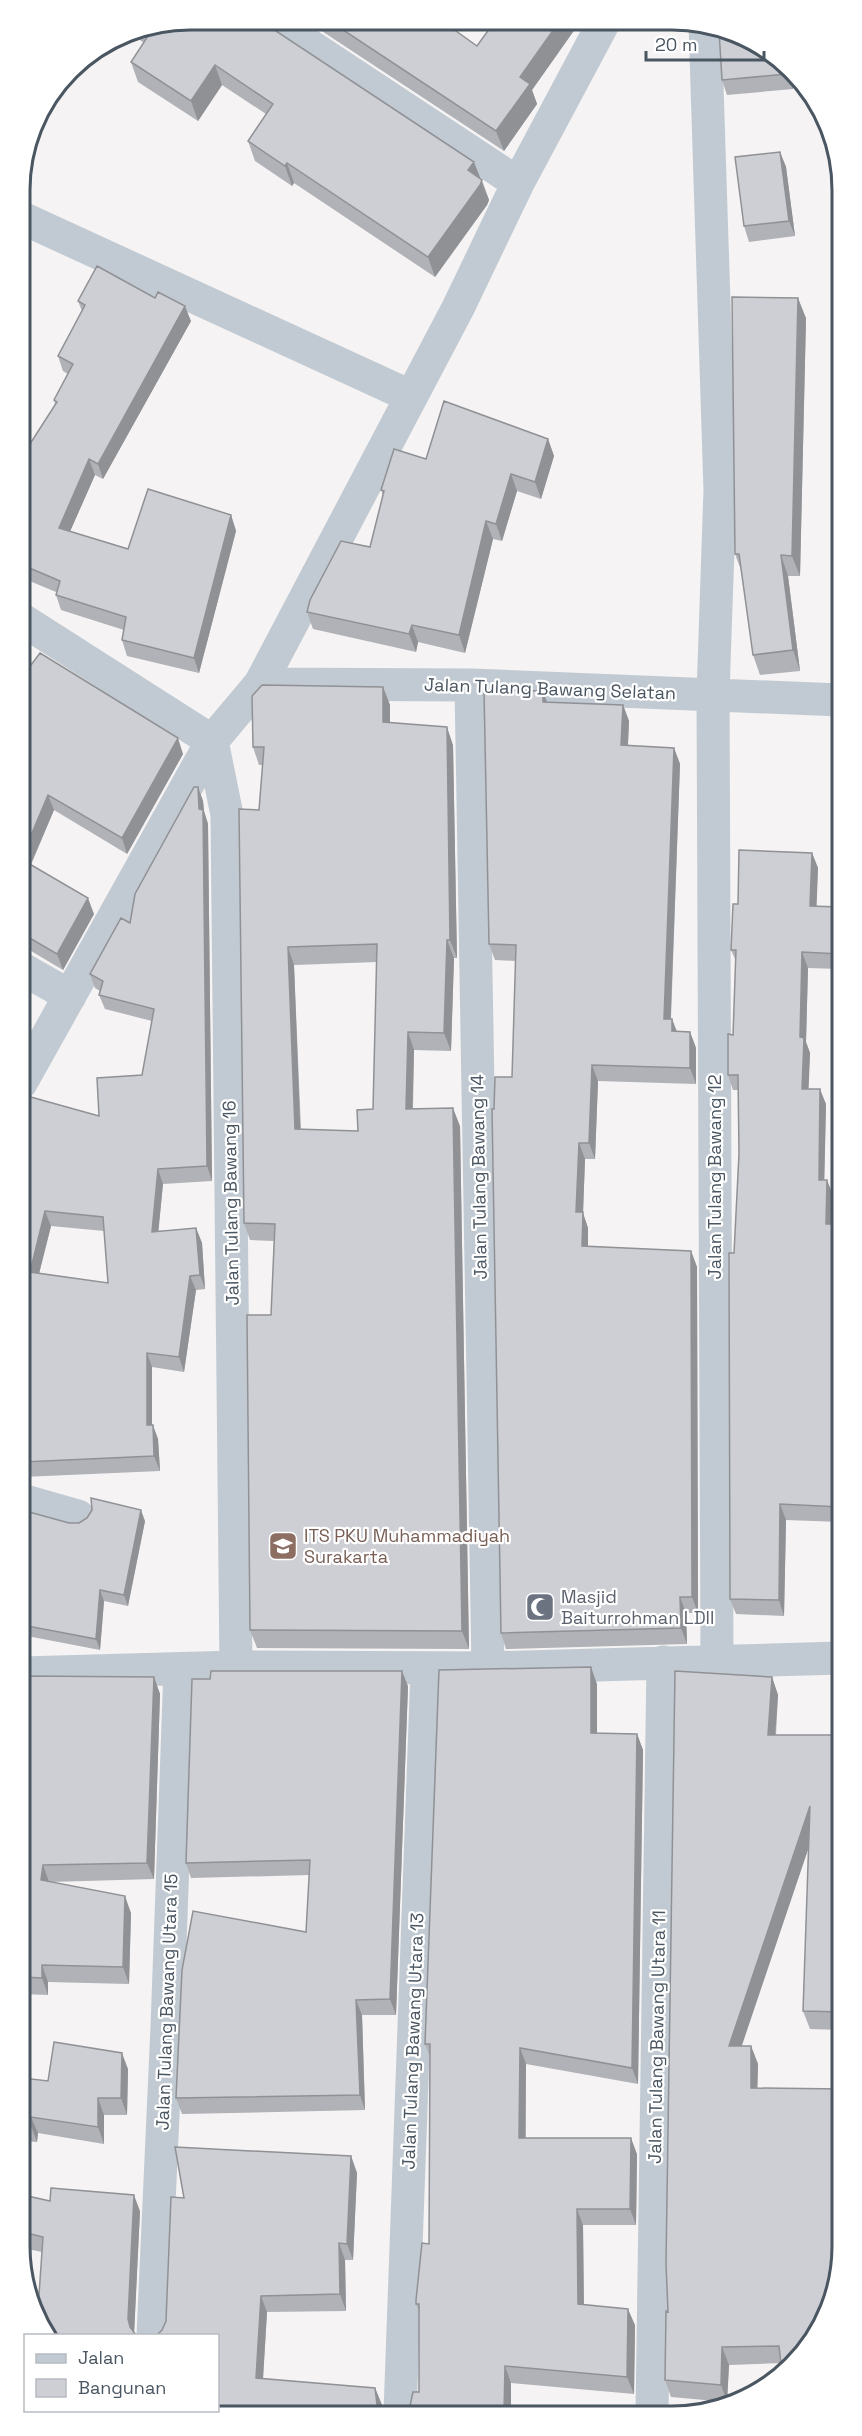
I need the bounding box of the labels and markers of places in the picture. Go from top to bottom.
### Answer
place label: ITS PKU Muhammadiyah Surakarta [304,1524,510,1568]
school or university icon: ITS PKU Muhammadiyah Surakarta [267,1530,299,1562]
place label: Masjid Baiturrohman LDII [561,1585,714,1629]
mosque icon: Masjid Baiturrohman LDII [524,1591,556,1623]

